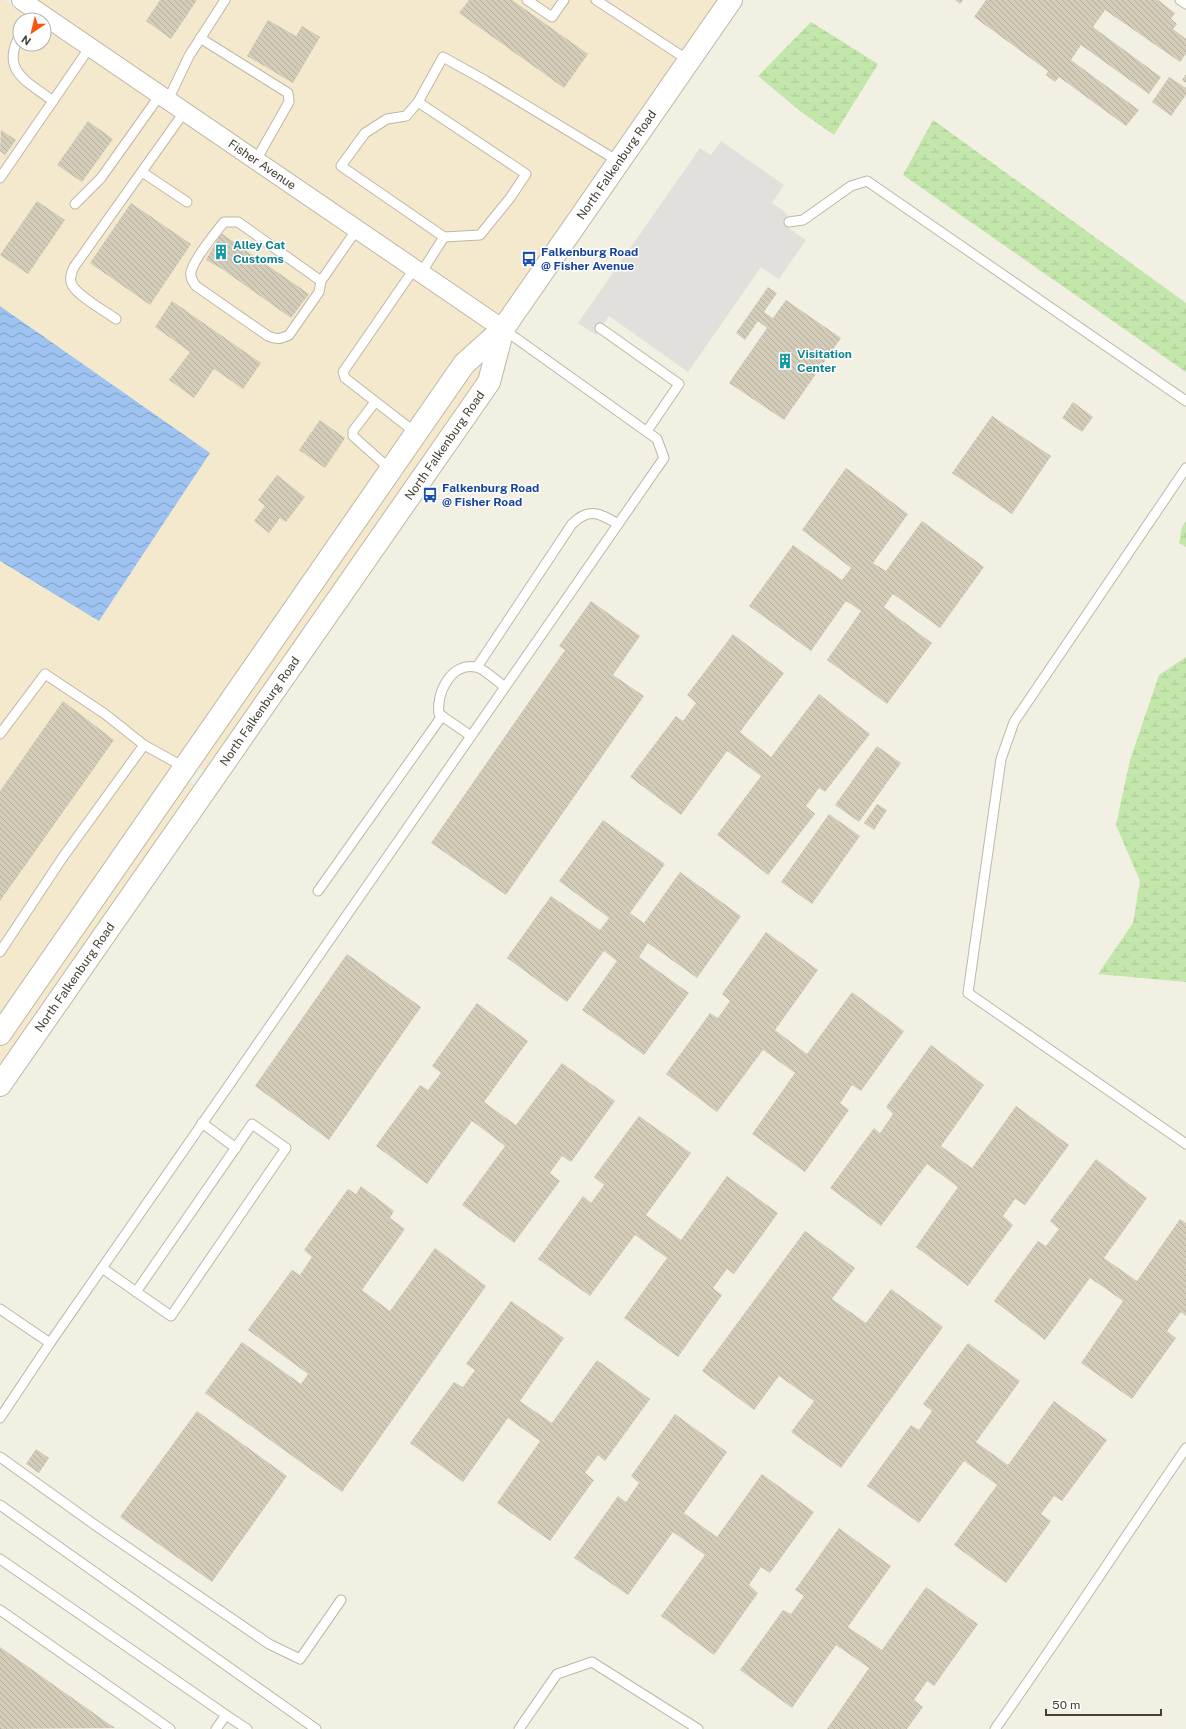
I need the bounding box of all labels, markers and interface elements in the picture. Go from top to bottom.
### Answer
north arrow [12,12,52,52]
text: N [19,33,33,48]
street label: North Falkenburg Road [574,108,659,222]
street label: Fisher Avenue [226,137,299,193]
place label: Alley Cat Customs [233,238,285,266]
building icon: Alley Cat Customs [212,243,230,261]
place label: Falkenburg Road @ Fisher Avenue [541,245,638,273]
bus stop icon: Falkenburg Road @ Fisher Avenue [520,250,538,268]
place label: Visitation Center [797,347,852,375]
building icon: Visitation Center [776,352,794,370]
street label: North Falkenburg Road [402,388,488,503]
place label: Falkenburg Road @ Fisher Road [442,481,539,509]
bus stop icon: Falkenburg Road @ Fisher Road [421,486,439,504]
street label: North Falkenburg Road [217,654,303,769]
street label: North Falkenburg Road [32,920,118,1035]
scale bar [1046,1691,1161,1717]
text: 50 m [1052,1698,1080,1712]

